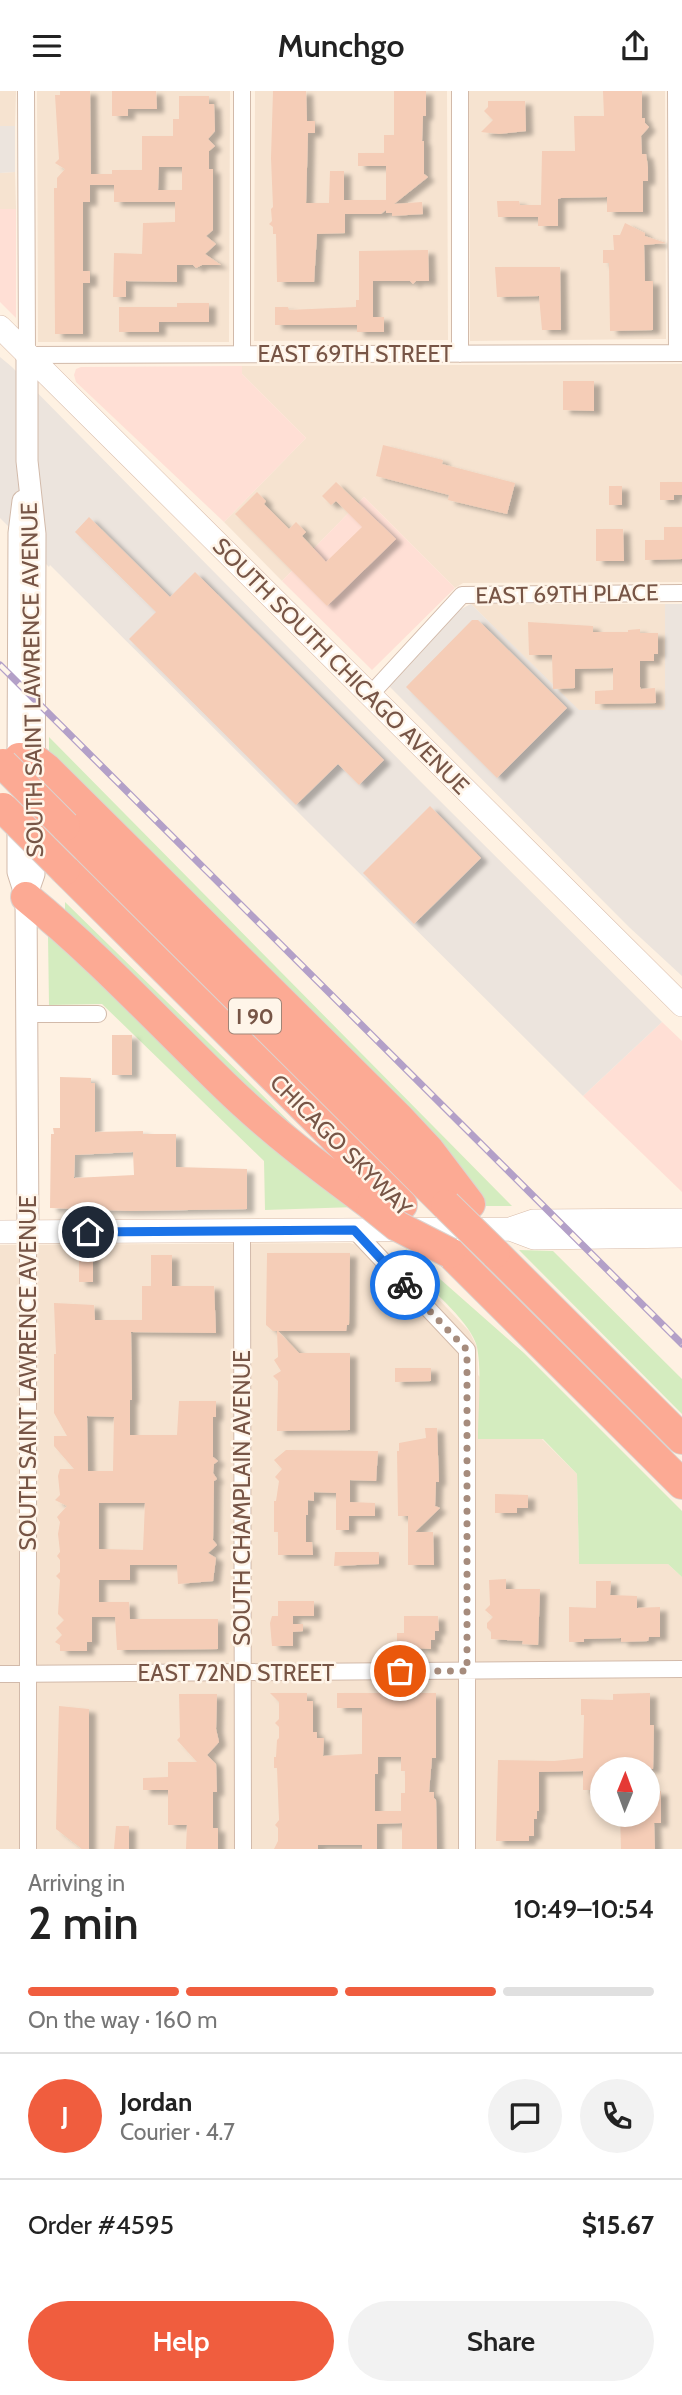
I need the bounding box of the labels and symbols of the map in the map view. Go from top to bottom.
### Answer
street label: EAST 69TH STREET [258,340,452,368]
street label: SOUTH SAINT LAWRENCE AVENUE [15,502,49,858]
street label: SOUTH SOUTH CHICAGO AVENUE [207,532,475,800]
street label: EAST 69TH PLACE [475,578,659,610]
road number: I 90 [229,999,281,1033]
street label: CHICAGO SKYWAY [264,1068,418,1222]
street label: SOUTH SAINT LAWRENCE AVENUE [14,1195,42,1551]
pin [58,1202,118,1262]
courier [370,1250,440,1320]
street label: SOUTH CHAMPLAIN AVENUE [228,1350,256,1646]
pin [370,1641,430,1701]
street label: EAST 72ND STREET [138,1659,334,1687]
north arrow [590,1757,660,1827]

